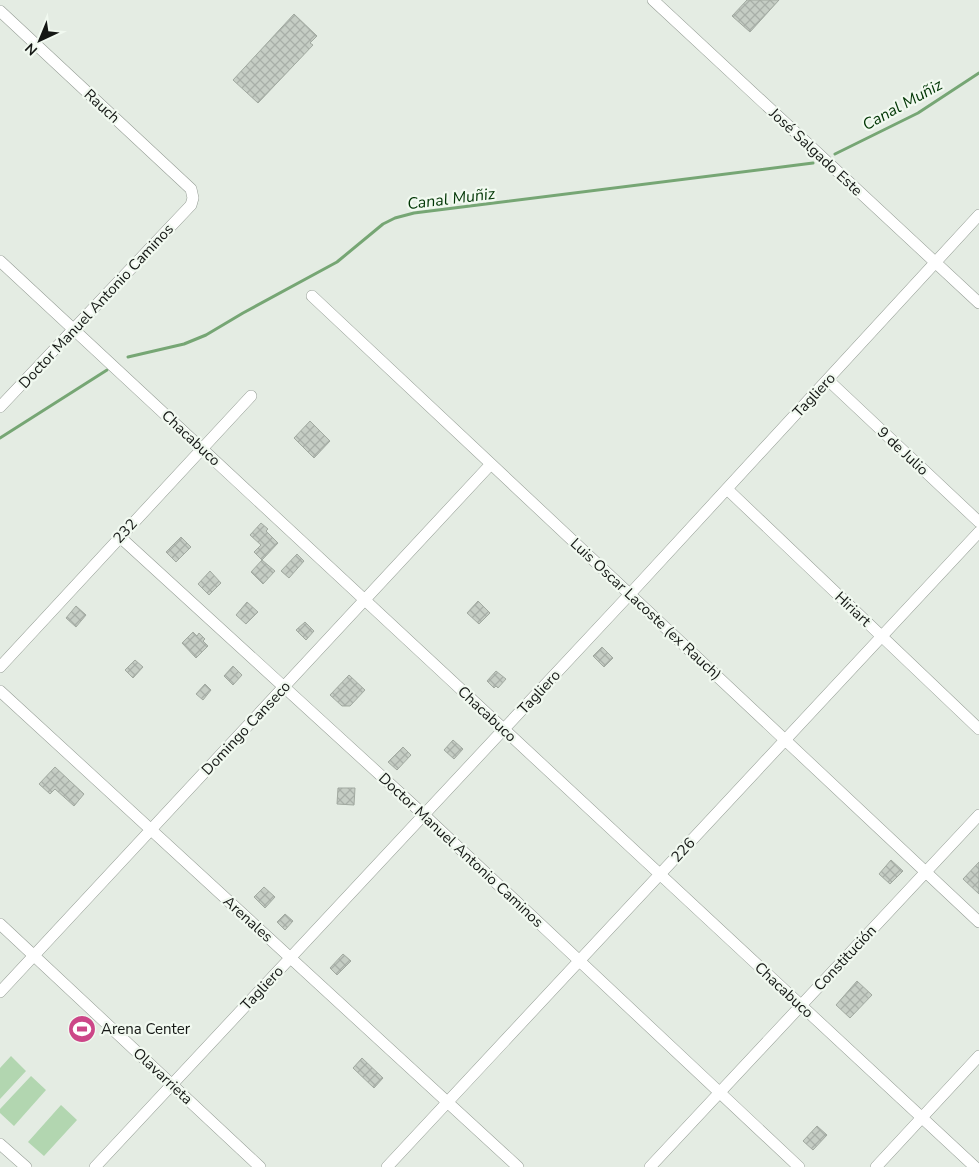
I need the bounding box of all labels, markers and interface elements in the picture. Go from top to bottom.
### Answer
north arrow [15,15,65,65]
text: N [21,39,42,59]
water label: Canal Muñiz [859,74,947,136]
street label: Rauch [80,84,124,128]
street label: José Salgado Este [764,103,867,200]
water label: Canal Muñiz [406,183,497,215]
street label: Doctor Manuel Antonio Caminos [14,219,178,393]
street label: Tagliero [788,368,840,422]
street label: Chacabuco [157,406,225,470]
street label: 9 de Julio [873,422,933,480]
street label: 232 [108,514,142,548]
street label: Luis Oscar Lacoste (ex Rauch) [566,533,726,685]
street label: Hiriart [831,587,876,631]
street label: Tagliero [513,665,565,719]
street label: Domingo Canseco [197,677,295,779]
street label: Chacabuco [453,682,521,746]
street label: Doctor Manuel Antonio Caminos [374,768,548,932]
street label: 226 [666,833,700,867]
street label: Arenales [219,891,277,947]
street label: Constitución [809,921,881,995]
street label: Chacabuco [750,958,818,1022]
street label: Tagliero [236,961,288,1015]
sports icon: Arena Center [67,1014,97,1044]
place label: Arena Center [101,1019,191,1039]
street label: Olavarrieta [129,1043,197,1109]

